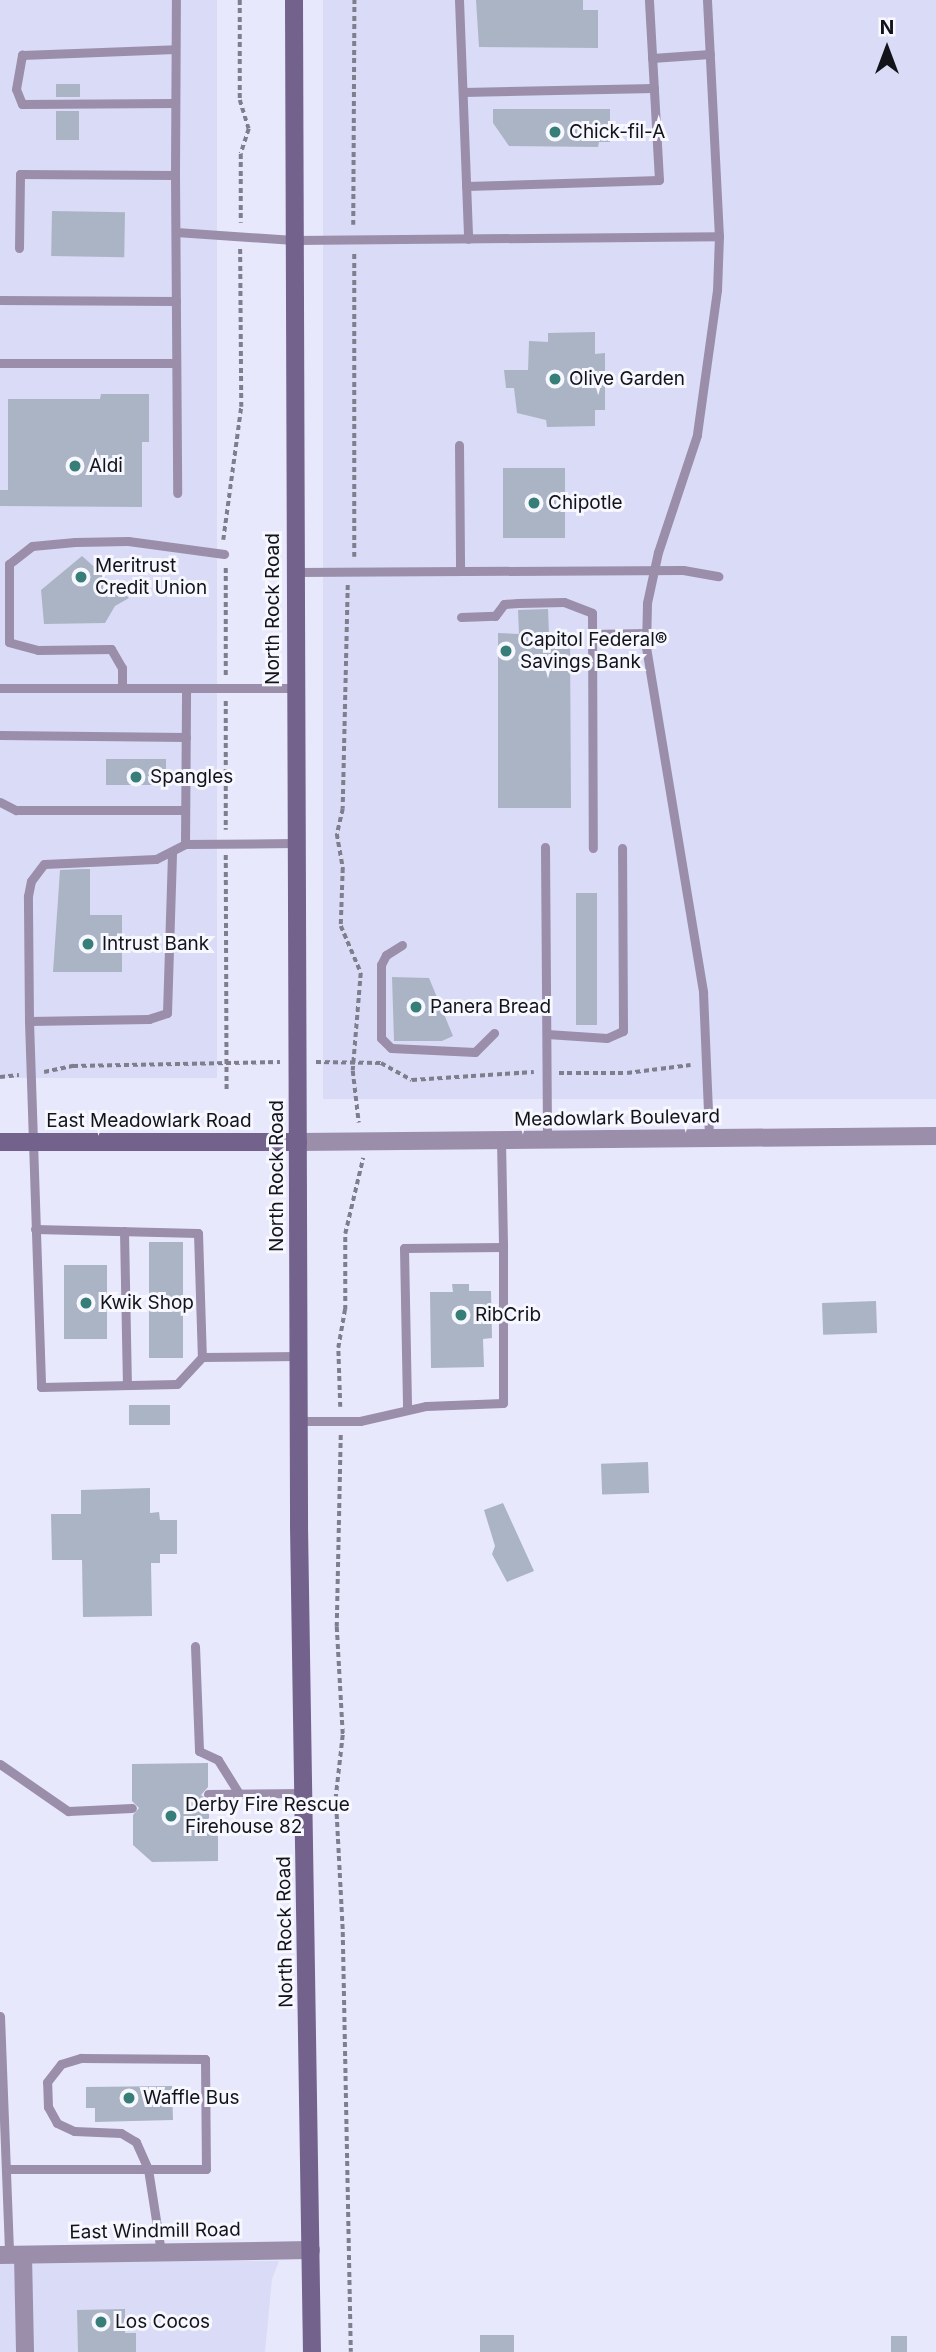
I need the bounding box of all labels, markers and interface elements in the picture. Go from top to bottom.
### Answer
north arrow [852,14,922,84]
text: N [880,16,894,39]
place label: Chick-fil-A [569,121,665,143]
marker: Chick-fil-A [547,124,563,140]
place label: Olive Garden [569,368,685,390]
marker: Olive Garden [547,371,563,387]
place label: Aldi [89,455,123,477]
marker: Aldi [67,458,83,474]
place label: Chipotle [548,492,623,514]
marker: Chipotle [526,495,542,511]
street label: North Rock Road [262,533,284,685]
place label: Meritrust Credit Union [95,555,207,599]
marker: Meritrust Credit Union [73,569,89,585]
place label: Capitol Federal® Savings Bank [520,629,668,673]
marker: Capitol Federal® Savings Bank [498,643,514,659]
place label: Spangles [150,766,233,788]
marker: Spangles [128,769,144,785]
place label: Intrust Bank [102,933,209,955]
marker: Intrust Bank [80,936,96,952]
place label: Panera Bread [430,996,551,1018]
marker: Panera Bread [408,999,424,1015]
street label: North Rock Road [266,1100,288,1252]
street label: Meadowlark Boulevard [514,1105,720,1131]
street label: East Meadowlark Road [46,1110,252,1132]
place label: Kwik Shop [100,1292,194,1314]
marker: Kwik Shop [78,1295,94,1311]
place label: RibCrib [475,1304,541,1326]
marker: RibCrib [453,1307,469,1323]
place label: Derby Fire Rescue Firehouse 82 [185,1794,350,1838]
marker: Derby Fire Rescue Firehouse 82 [163,1808,179,1824]
street label: North Rock Road [272,1856,298,2008]
place label: Waffle Bus [143,2087,239,2109]
marker: Waffle Bus [121,2090,137,2106]
street label: East Windmill Road [69,2218,241,2244]
place label: Los Cocos [115,2311,210,2333]
marker: Los Cocos [93,2314,109,2330]

